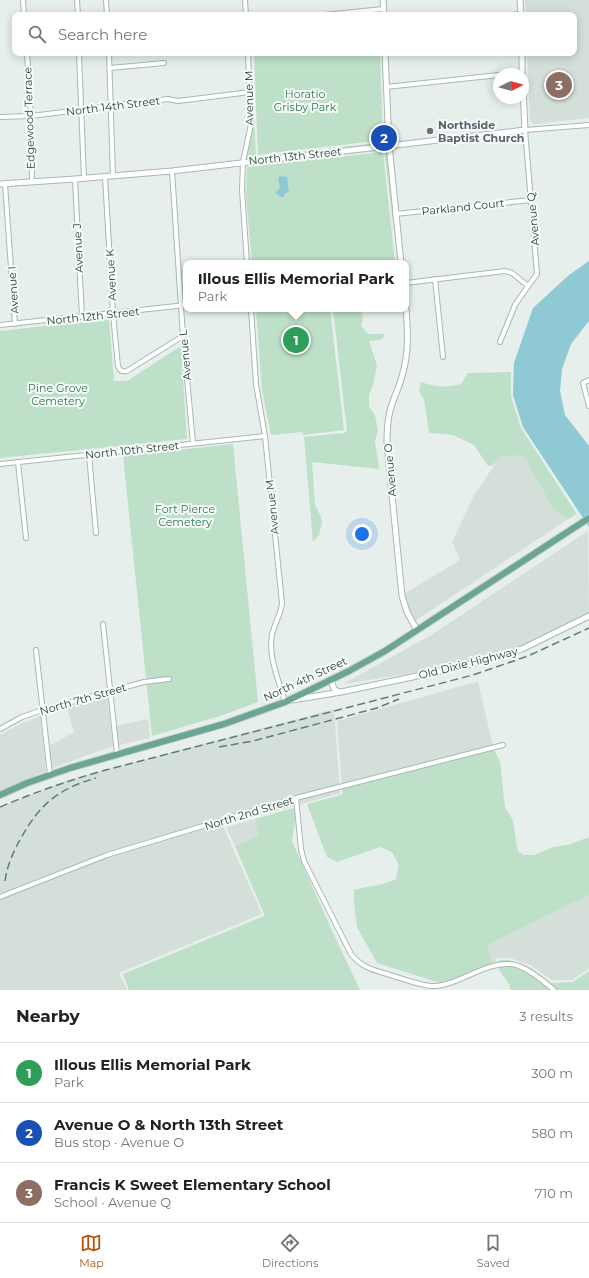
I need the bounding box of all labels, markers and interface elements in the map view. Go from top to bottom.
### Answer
search box [12,12,577,56]
icon: search [26,23,48,45]
text: Search here [58,25,147,44]
street label: Edgewood Terrace [20,66,38,169]
north arrow [493,68,529,104]
street label: Avenue M [242,70,256,126]
pin: 3 [546,70,572,100]
park label: Horatio Grisby Park [274,87,337,114]
street label: North 14th Street [65,93,161,119]
place label: Northside Baptist Church [438,118,524,145]
pin: 2 [371,123,397,153]
marker: Northside Baptist Church [425,126,435,136]
street label: North 13th Street [248,144,343,168]
street label: Avenue Q [524,191,542,246]
street label: Parkland Court [421,196,506,218]
street label: Avenue J [70,223,86,273]
street label: Avenue K [103,248,119,301]
popup [183,260,409,312]
street label: Avenue I [4,266,22,314]
text: Illous Ellis Memorial Park [198,269,394,288]
text: Park [198,288,227,304]
street label: North 12th Street [46,304,141,328]
pin: 1 [283,325,309,355]
street label: Avenue L [176,329,194,381]
park label: Pine Grove Cemetery [28,381,88,408]
street label: North 10th Street [84,438,180,462]
street label: Avenue O [381,443,399,497]
street label: Avenue M [262,479,282,535]
park label: Fort Pierce Cemetery [155,502,215,529]
your location [352,524,372,544]
street label: Old Dixie Highway [417,644,519,682]
street label: North 4th Street [261,653,349,704]
street label: North 7th Street [38,680,128,718]
street label: North 2nd Street [203,793,296,833]
text: Nearby [16,1006,80,1026]
text: 3 results [519,1008,573,1024]
text: Illous Ellis Memorial Park [54,1055,251,1074]
text: 1 [26,1065,32,1081]
text: 300 m [531,1065,573,1081]
text: Park [54,1074,84,1090]
text: Avenue O & North 13th Street [54,1115,283,1134]
text: 2 [25,1125,33,1141]
text: 580 m [532,1125,573,1141]
text: Bus stop · Avenue O [54,1134,184,1150]
text: Francis K Sweet Elementary School [54,1175,331,1194]
text: 3 [25,1185,33,1201]
text: 710 m [535,1185,573,1201]
text: School · Avenue Q [54,1194,171,1210]
tab: Map [79,1232,104,1270]
tab: Directions [262,1232,318,1270]
tab: Saved [477,1232,510,1270]

